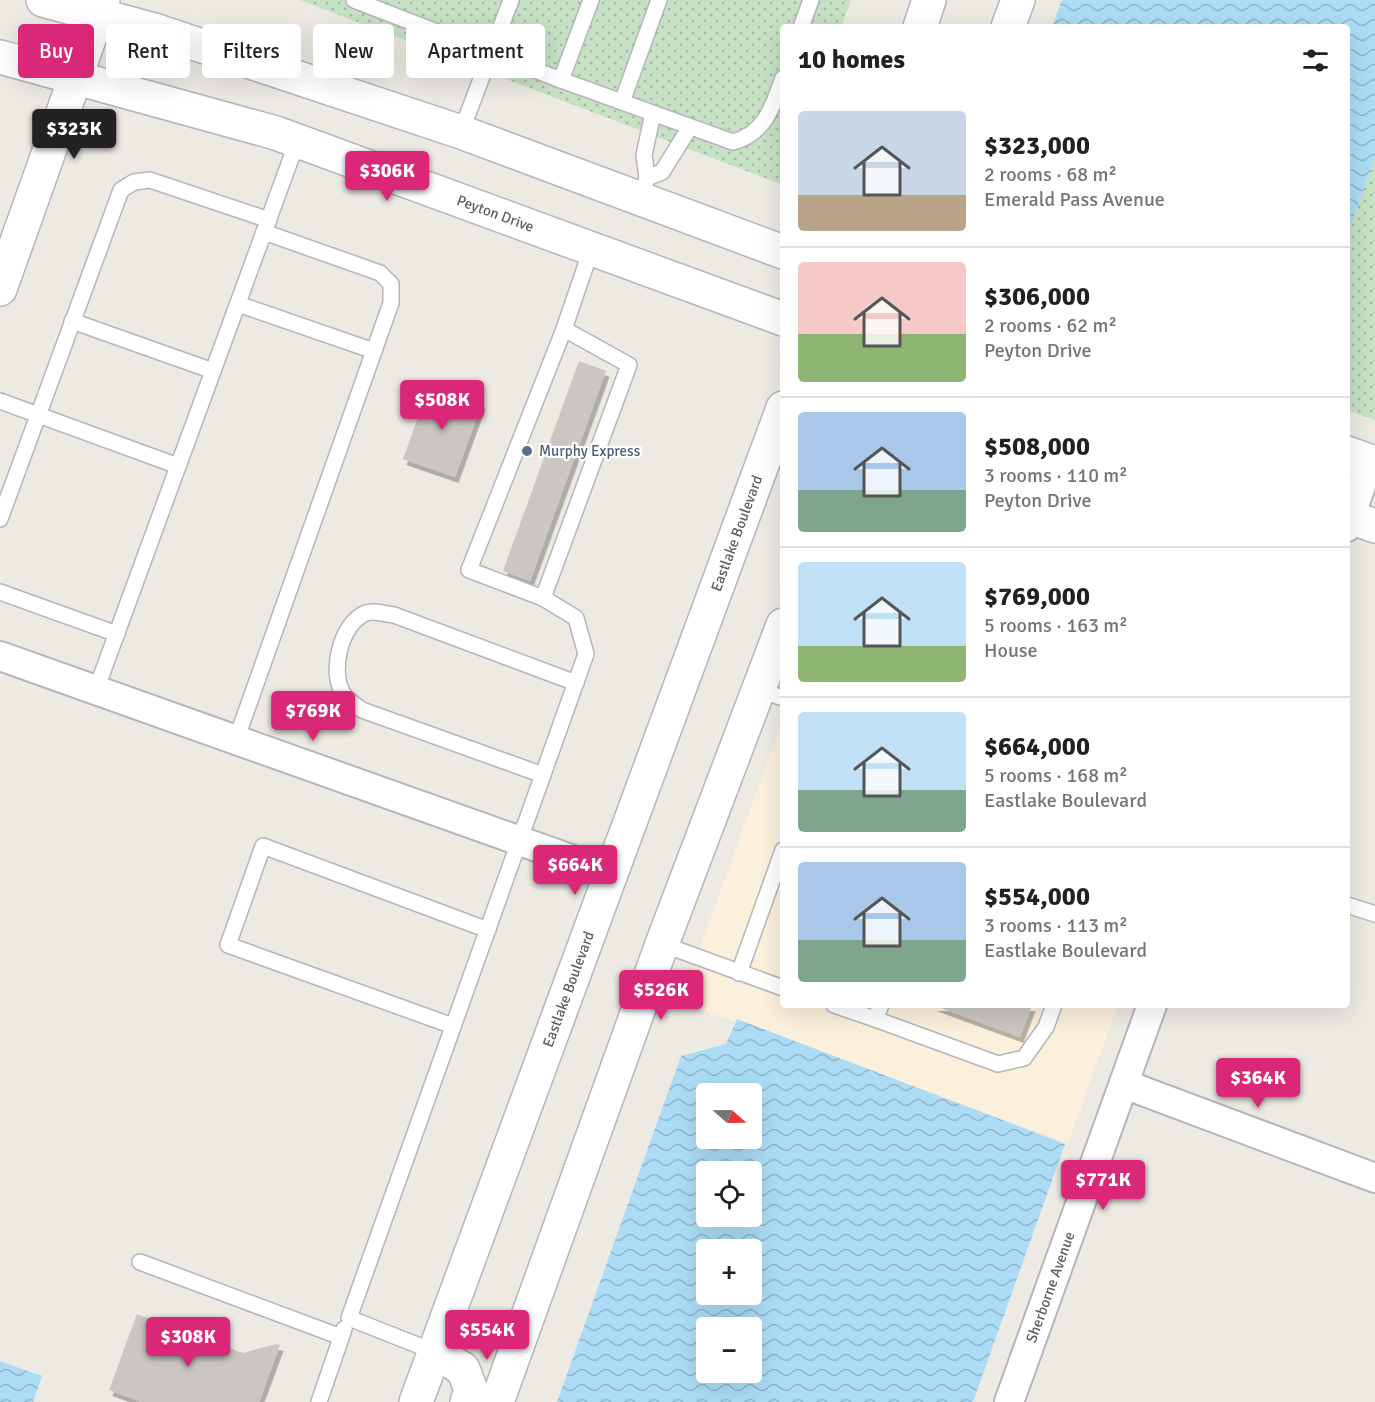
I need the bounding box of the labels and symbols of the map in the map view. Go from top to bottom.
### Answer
pin: $323K [32,109,116,160]
pin: $306K [345,151,429,202]
street label: Peyton Drive [454,191,536,236]
pin: $508K [400,380,484,431]
place label: Murphy Express [539,442,641,460]
marker: Murphy Express [520,444,534,458]
street label: Eastlake Boulevard [707,473,766,594]
pin: $769K [271,691,355,742]
pin: $664K [533,845,617,896]
street label: Eastlake Boulevard [539,929,598,1050]
pin: $526K [619,970,703,1021]
pin: $364K [1216,1058,1300,1109]
north arrow [696,1083,762,1149]
pin: $771K [1061,1160,1145,1211]
street label: Sherborne Avenue [1022,1229,1079,1345]
pin: $554K [445,1310,529,1361]
pin: $308K [146,1317,230,1368]

